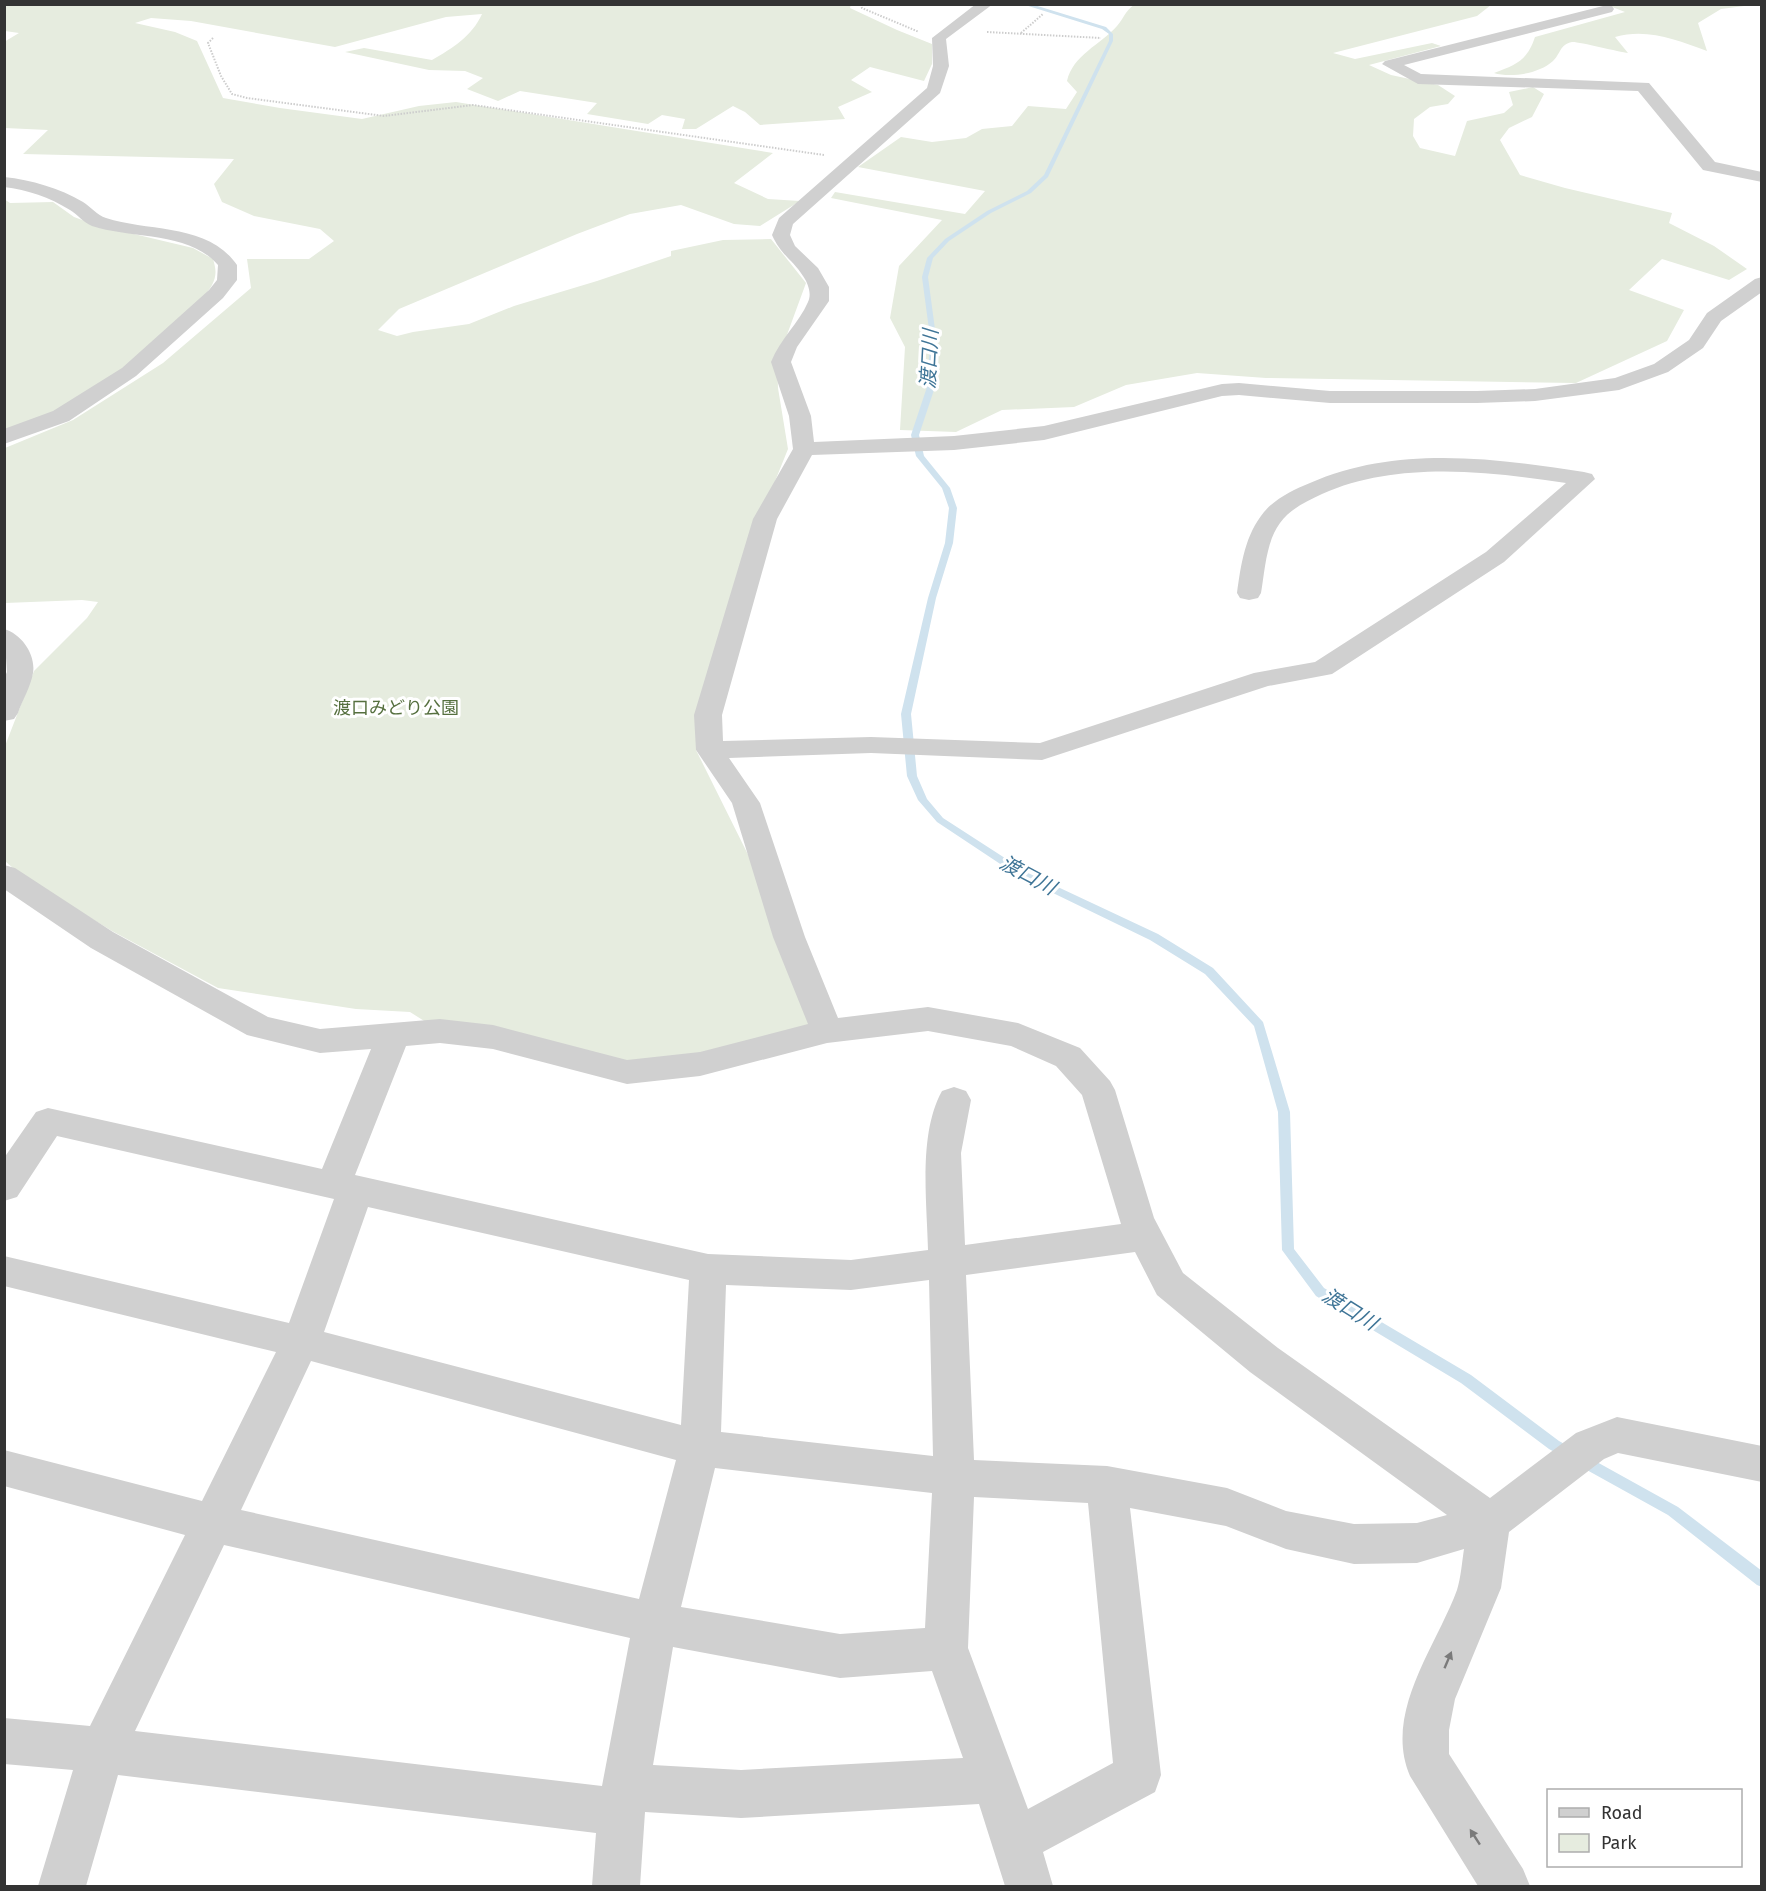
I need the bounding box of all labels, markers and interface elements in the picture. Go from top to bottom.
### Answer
water label: 渡口川 [915,326,943,390]
park label: 渡口みどり公園 [333,697,459,719]
water label: 渡口川 [996,850,1062,901]
water label: 渡口川 [1318,1283,1383,1336]
one-way arrow [1443,1651,1453,1669]
legend [1547,1789,1742,1867]
text: Road [1601,1802,1643,1824]
one-way arrow [1469,1829,1480,1845]
text: Park [1601,1832,1637,1854]

